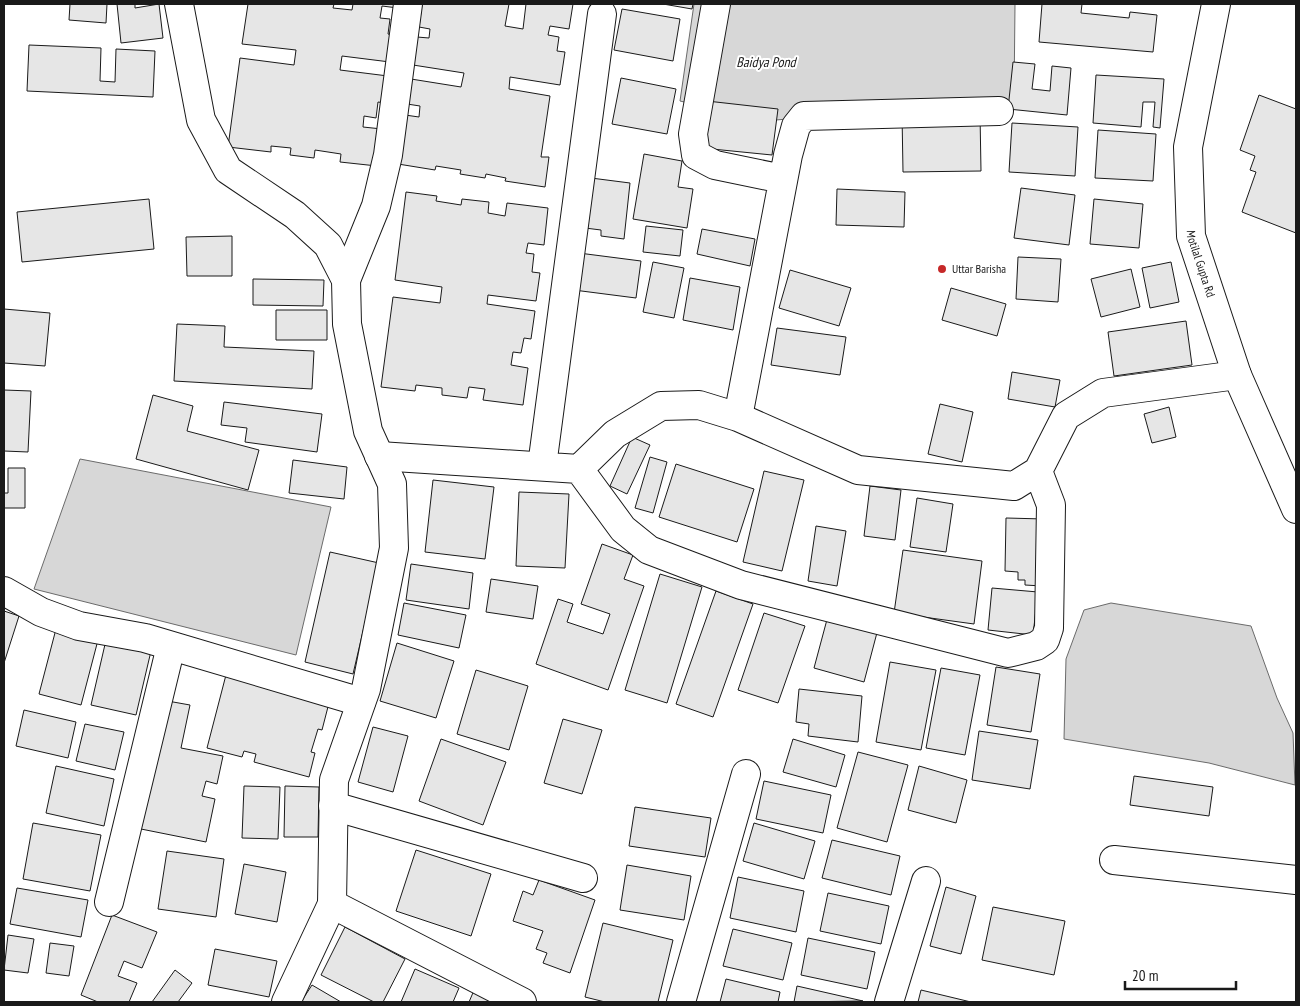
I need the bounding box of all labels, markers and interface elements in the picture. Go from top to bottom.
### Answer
water label: Baidya Pond [736,53,798,71]
street label: Motilal Gupta Rd [1184,230,1219,299]
place label: Uttar Barisha [952,261,1006,276]
marker: Uttar Barisha [936,263,948,275]
scale bar [1125,958,1236,990]
text: 20 m [1132,966,1158,985]

